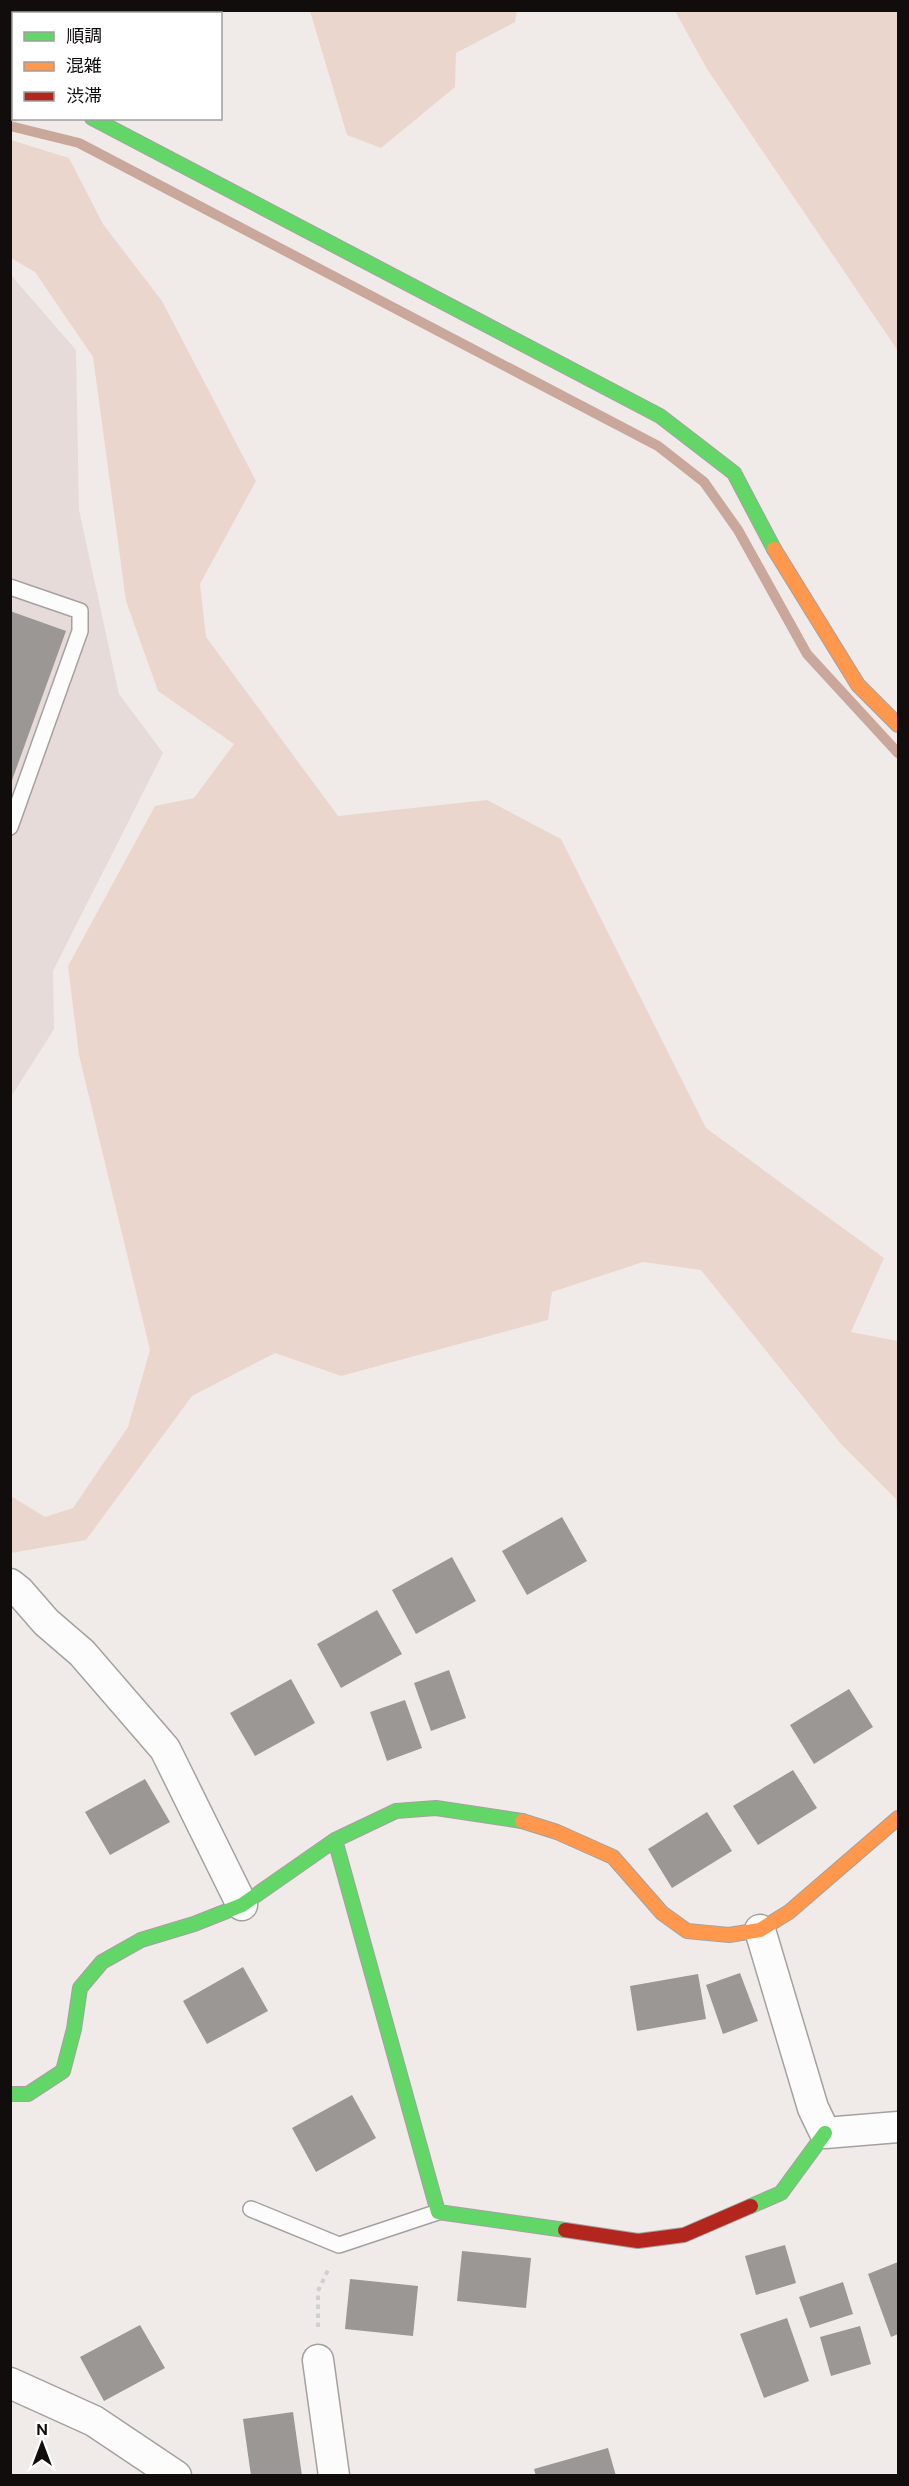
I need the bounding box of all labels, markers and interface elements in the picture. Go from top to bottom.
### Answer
legend [12,12,222,120]
text: 順調 [66,24,102,48]
text: 混雑 [66,54,102,78]
text: 渋滞 [66,84,102,108]
north arrow [12,2414,72,2474]
text: N [36,2419,48,2440]

